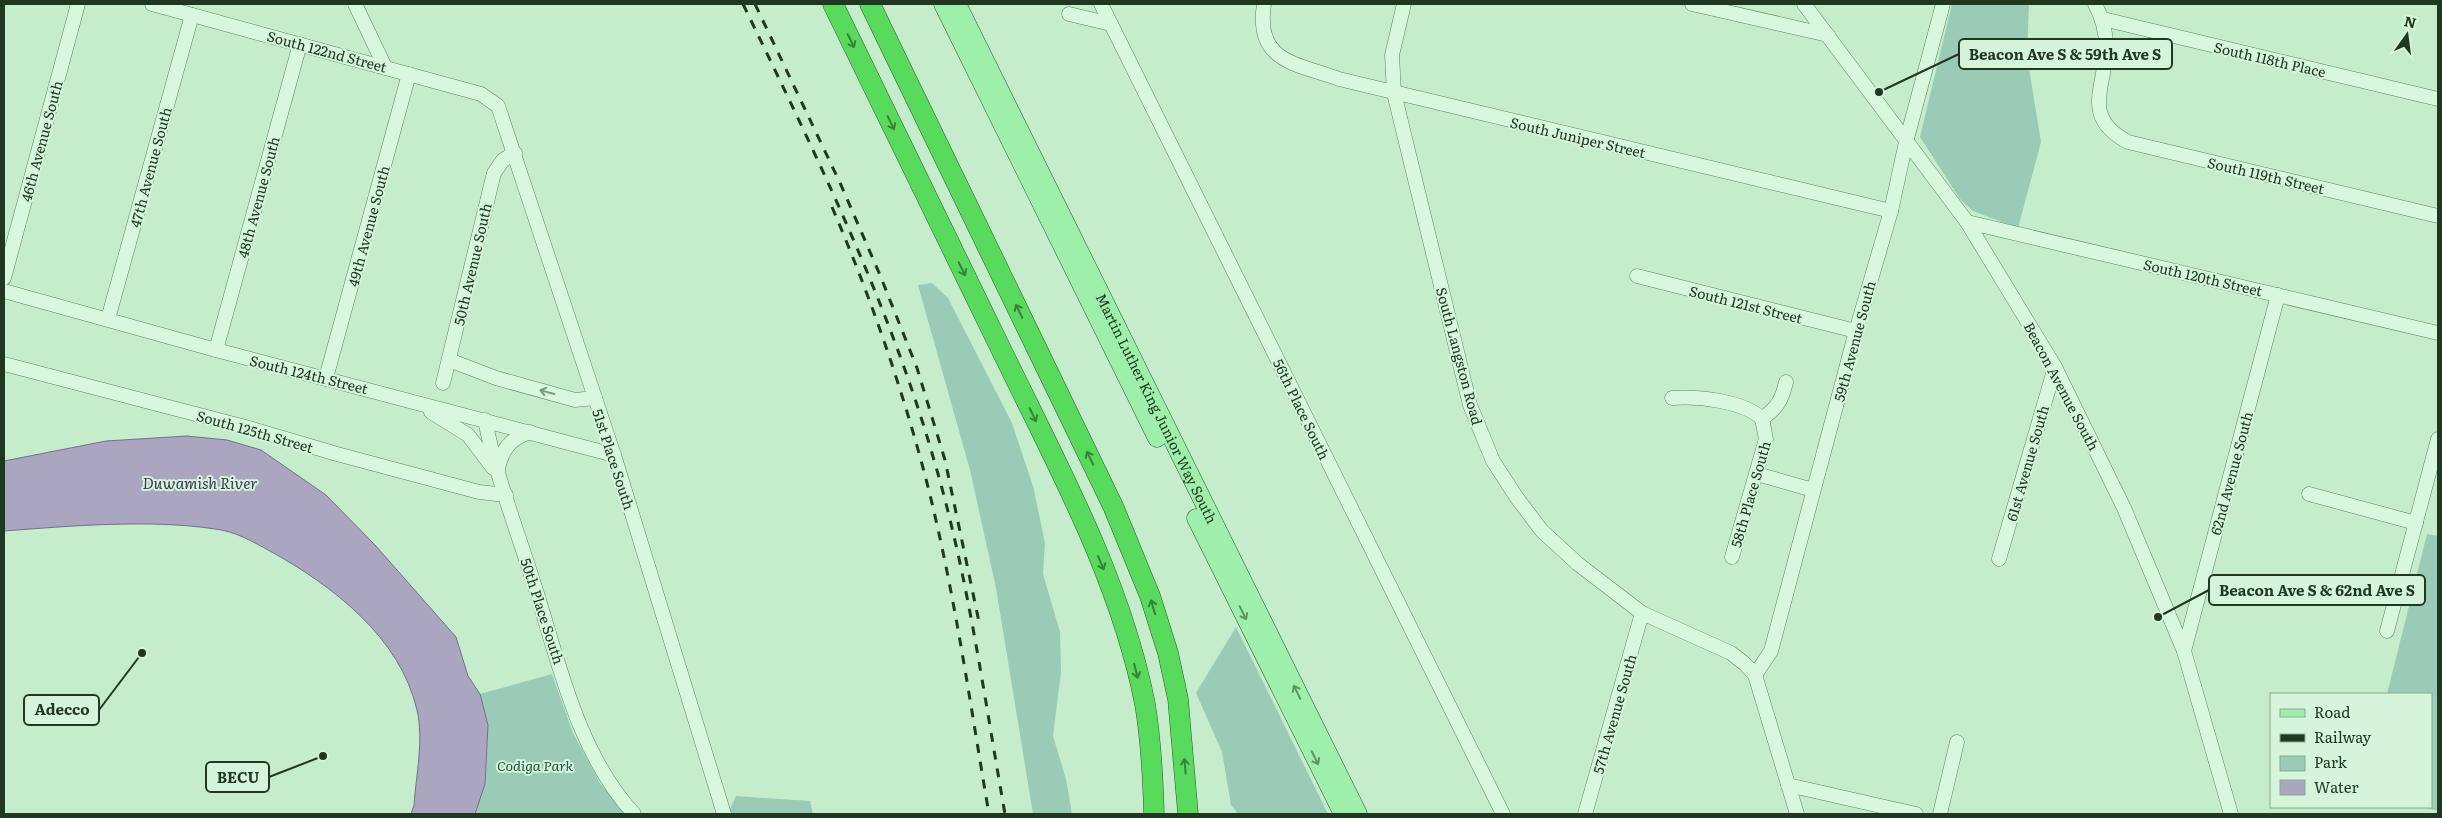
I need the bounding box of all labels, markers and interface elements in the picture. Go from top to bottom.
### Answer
north arrow [2382,10,2432,60]
text: N [2402,10,2419,33]
street label: South 122nd Street [265,25,389,77]
one-way arrow [846,34,856,49]
street label: South 118th Place [2212,36,2328,82]
callout: Beacon Ave S & 59th Ave S [1959,39,2172,69]
text: Beacon Ave S & 59th Ave S [1969,42,2161,65]
street label: 46th Avenue South [15,78,67,204]
street label: 47th Avenue South [124,105,176,229]
street label: South Juniper Street [1508,112,1648,162]
one-way arrow [887,115,896,130]
street label: 48th Avenue South [232,134,284,260]
street label: South 119th Street [2206,152,2327,198]
street label: 49th Avenue South [342,163,394,289]
street label: 50th Avenue South [448,201,496,327]
street label: South 120th Street [2142,254,2265,300]
one-way arrow [958,261,967,276]
street label: 59th Avenue South [1828,279,1880,403]
street label: South 121st Street [1687,280,1805,328]
street label: South Langston Road [1432,285,1488,427]
street label: Martin Luther King Junior Way South [1092,290,1222,527]
one-way arrow [1014,304,1023,319]
street label: Beacon Avenue South [2020,318,2104,454]
street label: South 124th Street [248,350,370,398]
street label: 56th Place South [1269,355,1335,463]
one-way arrow [540,387,556,396]
street label: 61st Avenue South [2001,403,2053,523]
street label: South 125th Street [194,405,316,457]
street label: 51st Place South [588,406,640,512]
one-way arrow [1028,408,1038,423]
street label: 62nd Avenue South [2205,409,2257,537]
street label: 58th Place South [1725,438,1775,550]
one-way arrow [1084,450,1094,465]
water label: Duwamish River [143,471,258,494]
street label: 50th Place South [516,555,570,667]
one-way arrow [1097,555,1107,570]
callout: Beacon Ave S & 62nd Ave S [2209,575,2425,605]
text: Beacon Ave S & 62nd Ave S [2219,578,2415,601]
one-way arrow [1148,599,1158,615]
one-way arrow [1238,605,1248,620]
street label: 57th Avenue South [1587,652,1641,776]
one-way arrow [1132,663,1142,679]
one-way arrow [1292,685,1301,700]
legend [2270,693,2432,808]
callout: Adecco [24,695,99,725]
text: Adecco [34,697,90,720]
text: Road [2314,700,2350,723]
text: Railway [2314,725,2372,748]
one-way arrow [1311,750,1320,765]
text: Park [2314,750,2348,773]
park label: Codiga Park [497,755,573,775]
one-way arrow [1180,758,1190,774]
callout: BECU [206,762,269,792]
text: BECU [217,765,260,788]
text: Water [2314,775,2359,798]

